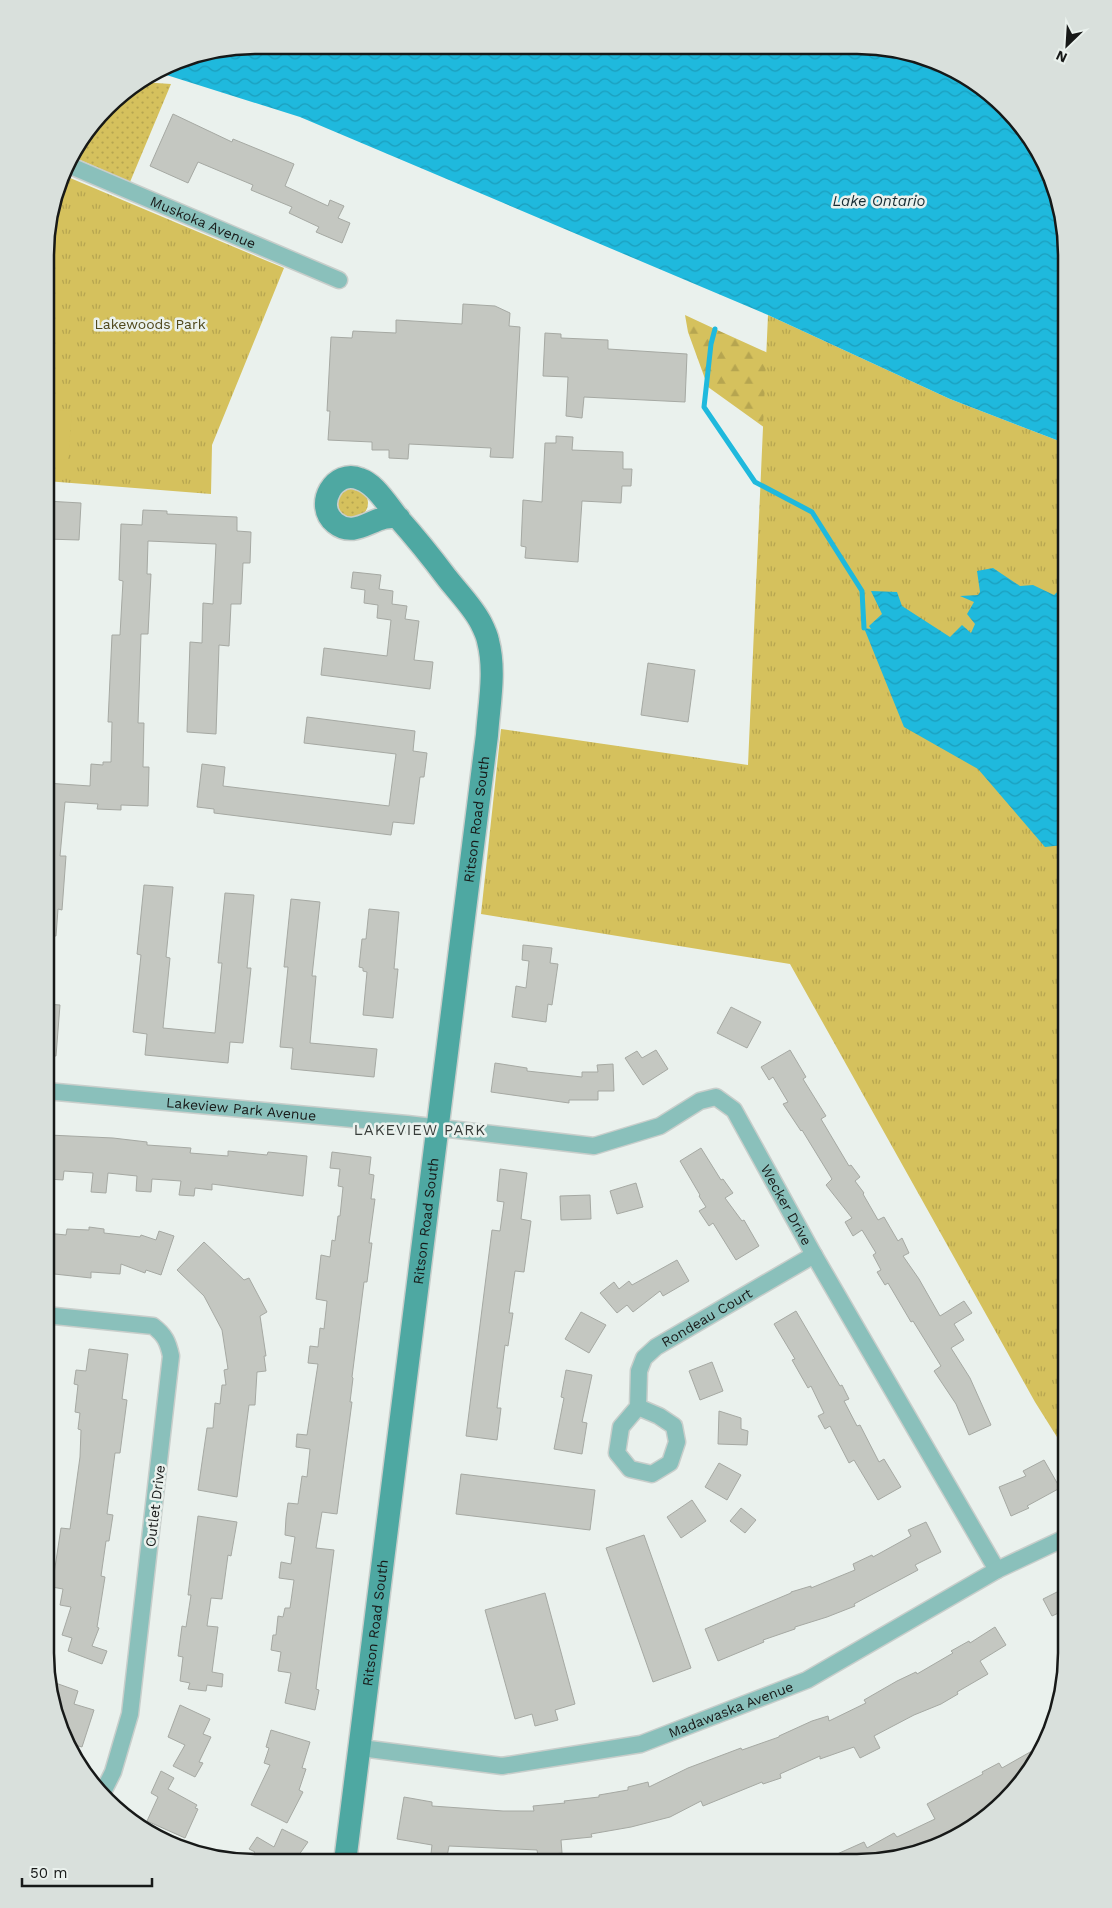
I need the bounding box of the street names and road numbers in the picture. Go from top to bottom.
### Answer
street label: Muskoka Avenue [148,193,258,252]
street label: Ritson Road South [460,755,492,884]
street label: Lakeview Park Avenue [165,1094,317,1124]
street label: Ritson Road South [410,1157,442,1285]
street label: Wecker Drive [758,1162,815,1248]
street label: Rondeau Court [659,1285,755,1350]
street label: Outlet Drive [142,1464,168,1548]
street label: Ritson Road South [359,1559,391,1687]
street label: Madawaska Avenue [666,1678,795,1741]

